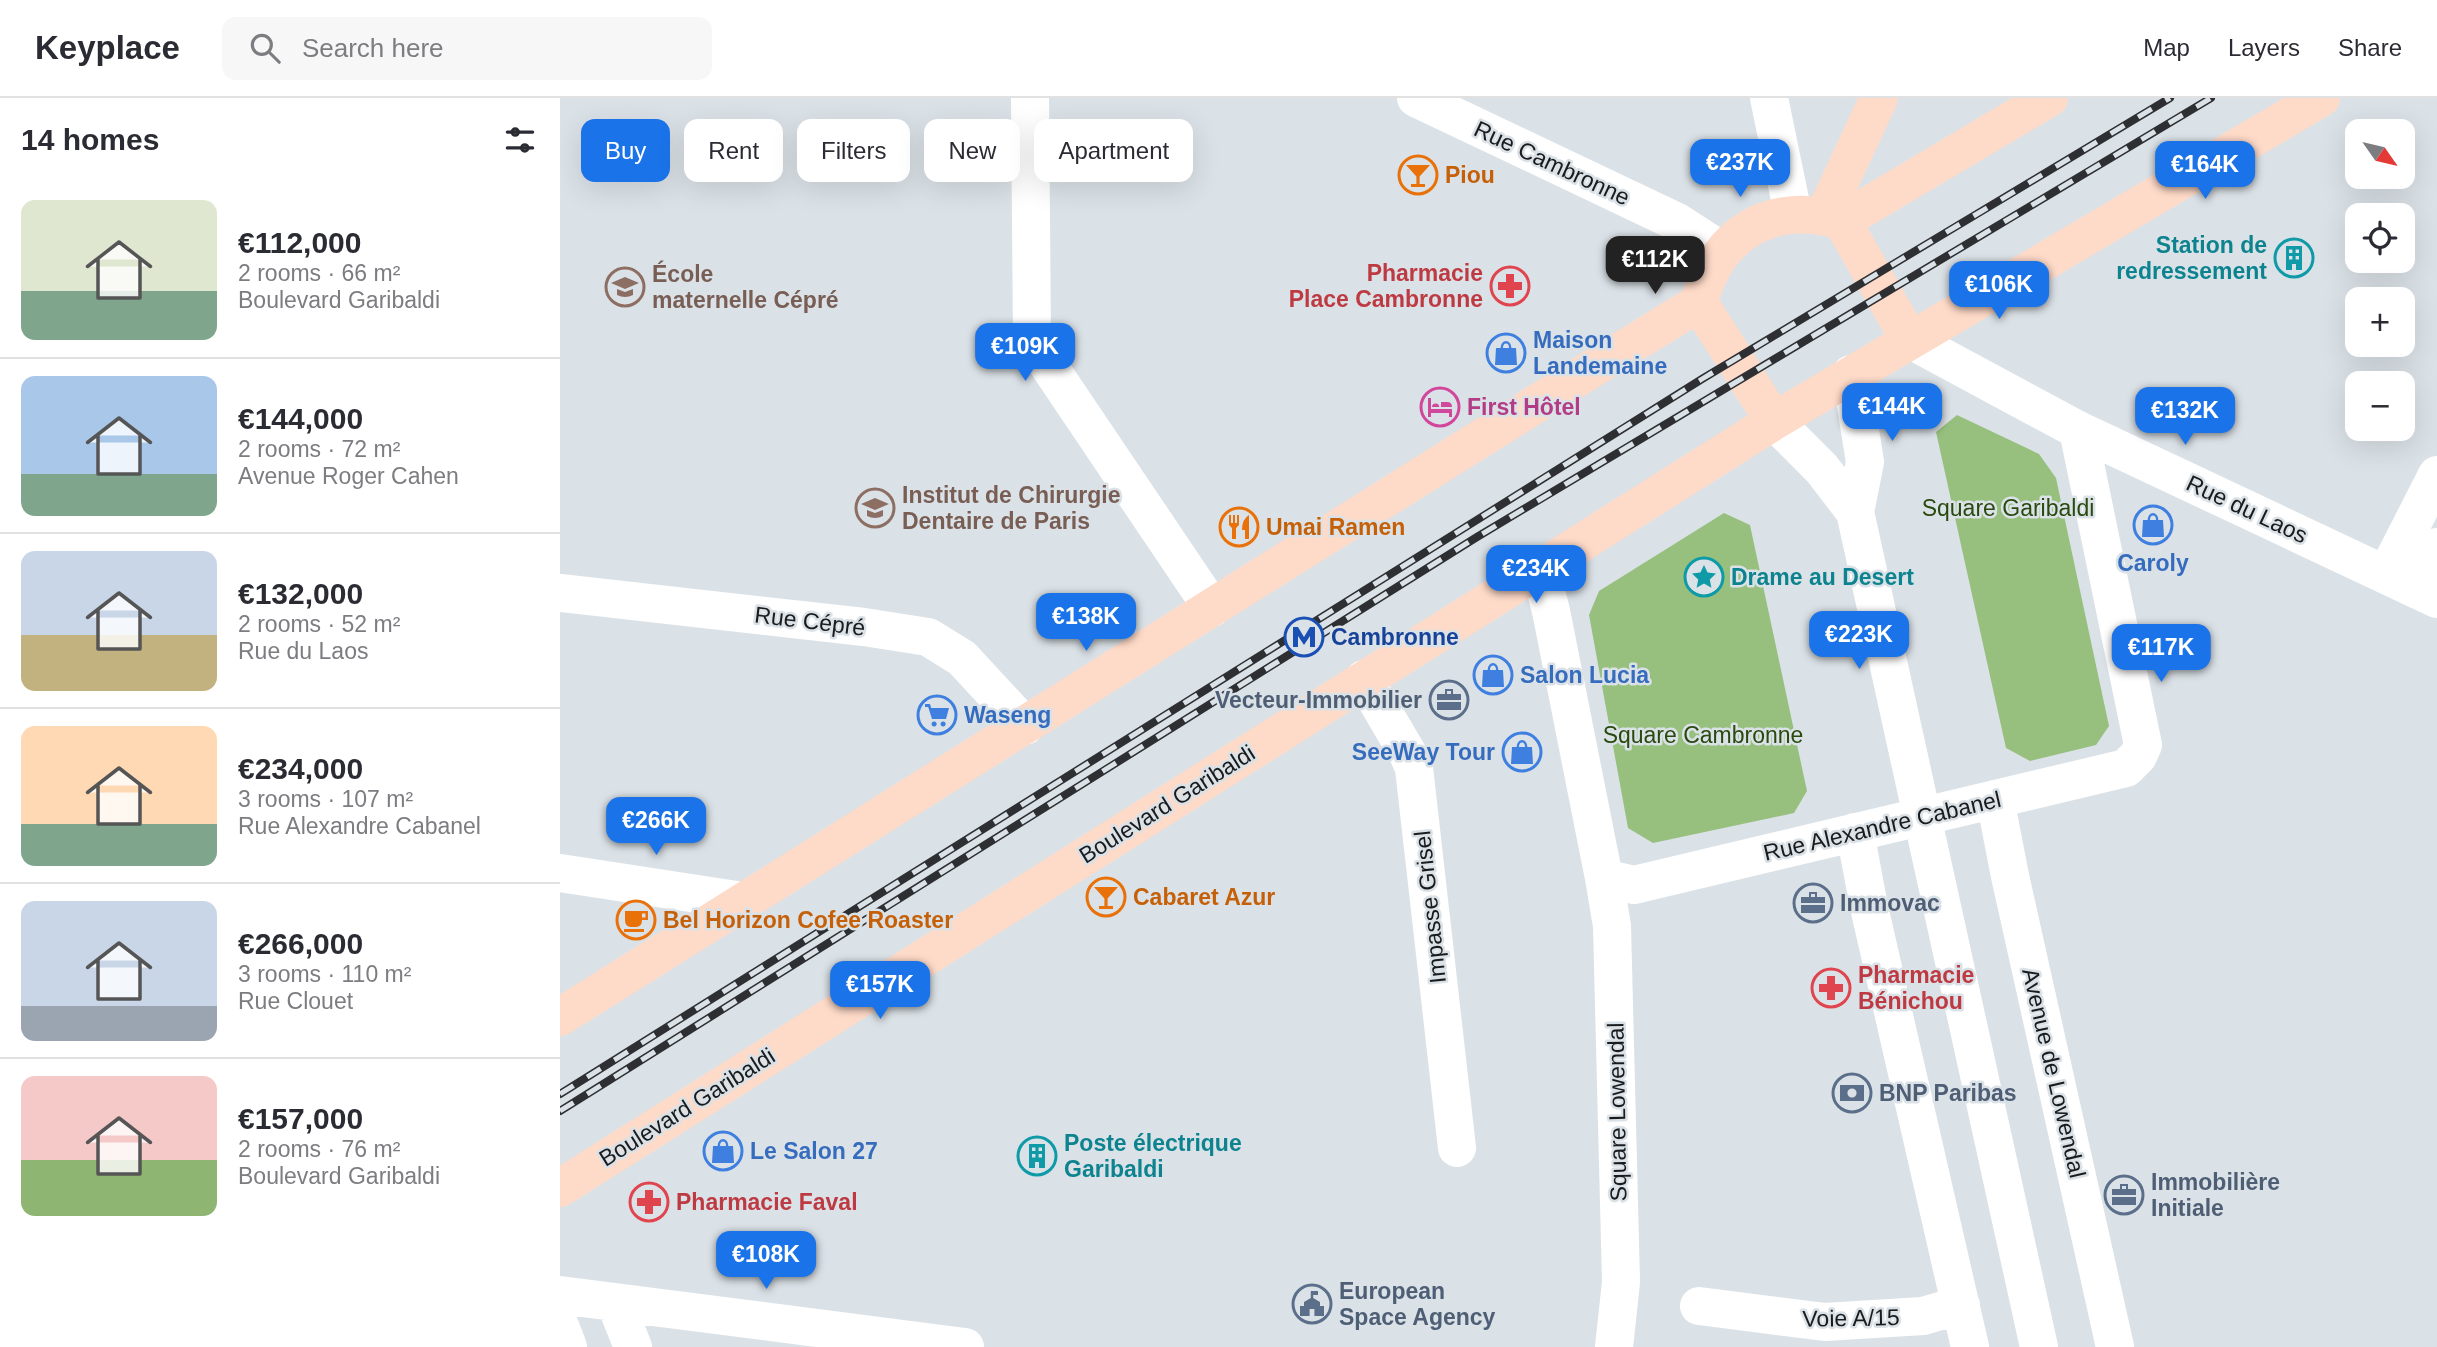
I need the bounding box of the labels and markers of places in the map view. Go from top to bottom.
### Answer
pin: €237K [1691,140,1789,199]
pin: €164K [2156,141,2254,201]
bar icon: Piou [1397,154,1439,196]
place label: Piou [1445,162,1495,188]
place label: Station de redressement [2116,232,2267,284]
pin: €112K [1606,236,1704,296]
building icon: Station de redressement [2273,237,2315,279]
place label: École maternelle Cépré [652,260,839,313]
place label: Pharmacie Place Cambronne [1289,260,1483,312]
pin: €106K [1950,262,2048,321]
pharmacy icon: Pharmacie Place Cambronne [1489,265,1531,307]
school or university icon: École maternelle Cépré [604,266,646,308]
pin: €109K [976,324,1074,383]
place label: Maison Landemaine [1533,327,1667,379]
shop icon: Maison Landemaine [1485,332,1527,374]
pin: €144K [1843,384,1941,443]
hotel icon: First Hôtel [1419,386,1461,428]
pin: €132K [2136,388,2234,447]
place label: First Hôtel [1467,394,1581,420]
place label: Institut de Chirurgie Dentaire de Paris [902,482,1121,534]
school or university icon: Institut de Chirurgie Dentaire de Paris [854,487,896,529]
shop icon: Caroly [2132,504,2174,546]
restaurant icon: Umai Ramen [1218,506,1260,548]
place label: Umai Ramen [1266,514,1405,540]
pin: €234K [1487,546,1585,605]
place label: Caroly [2117,550,2189,576]
place icon: Drame au Desert [1683,556,1725,598]
place label: Drame au Desert [1731,564,1914,590]
pin: €138K [1037,594,1135,653]
pin: €223K [1810,612,1908,671]
metro station icon: Cambronne [1283,616,1325,658]
place label: Cambronne [1331,624,1459,650]
pin: €117K [2112,624,2210,684]
shop icon: Salon Lucia [1472,654,1514,696]
place label: Salon Lucia [1520,662,1649,688]
office icon: Vecteur-Immobilier [1428,679,1470,721]
place label: Vecteur-Immobilier [1215,687,1422,713]
supermarket icon: Waseng [916,694,958,736]
place label: Waseng [964,702,1051,728]
shop icon: SeeWay Tour [1501,731,1543,773]
place label: SeeWay Tour [1352,739,1495,765]
pin: €266K [607,798,705,857]
bar icon: Cabaret Azur [1085,876,1127,918]
office icon: Immovac [1792,882,1834,924]
place label: Cabaret Azur [1133,884,1275,910]
place label: Immovac [1840,890,1940,916]
cafe icon: Bel Horizon Cofee Roaster [615,899,657,941]
place label: Bel Horizon Cofee Roaster [663,907,953,933]
pin: €157K [831,962,929,1021]
place label: Pharmacie Bénichou [1858,962,1974,1014]
pharmacy icon: Pharmacie Bénichou [1810,967,1852,1009]
bank icon: BNP Paribas [1831,1072,1873,1114]
place label: BNP Paribas [1879,1080,2017,1106]
shop icon: Le Salon 27 [702,1130,744,1172]
place label: Poste électrique Garibaldi [1064,1130,1242,1182]
building icon: Poste électrique Garibaldi [1016,1135,1058,1177]
place label: Le Salon 27 [750,1138,878,1164]
place label: Immobilière Initiale [2151,1169,2280,1221]
office icon: Immobilière Initiale [2103,1174,2145,1216]
pharmacy icon: Pharmacie Faval [628,1181,670,1223]
place label: Pharmacie Faval [676,1189,858,1215]
pin: €108K [717,1232,815,1291]
place label: European Space Agency [1339,1278,1496,1330]
public building icon: European Space Agency [1291,1283,1333,1325]

